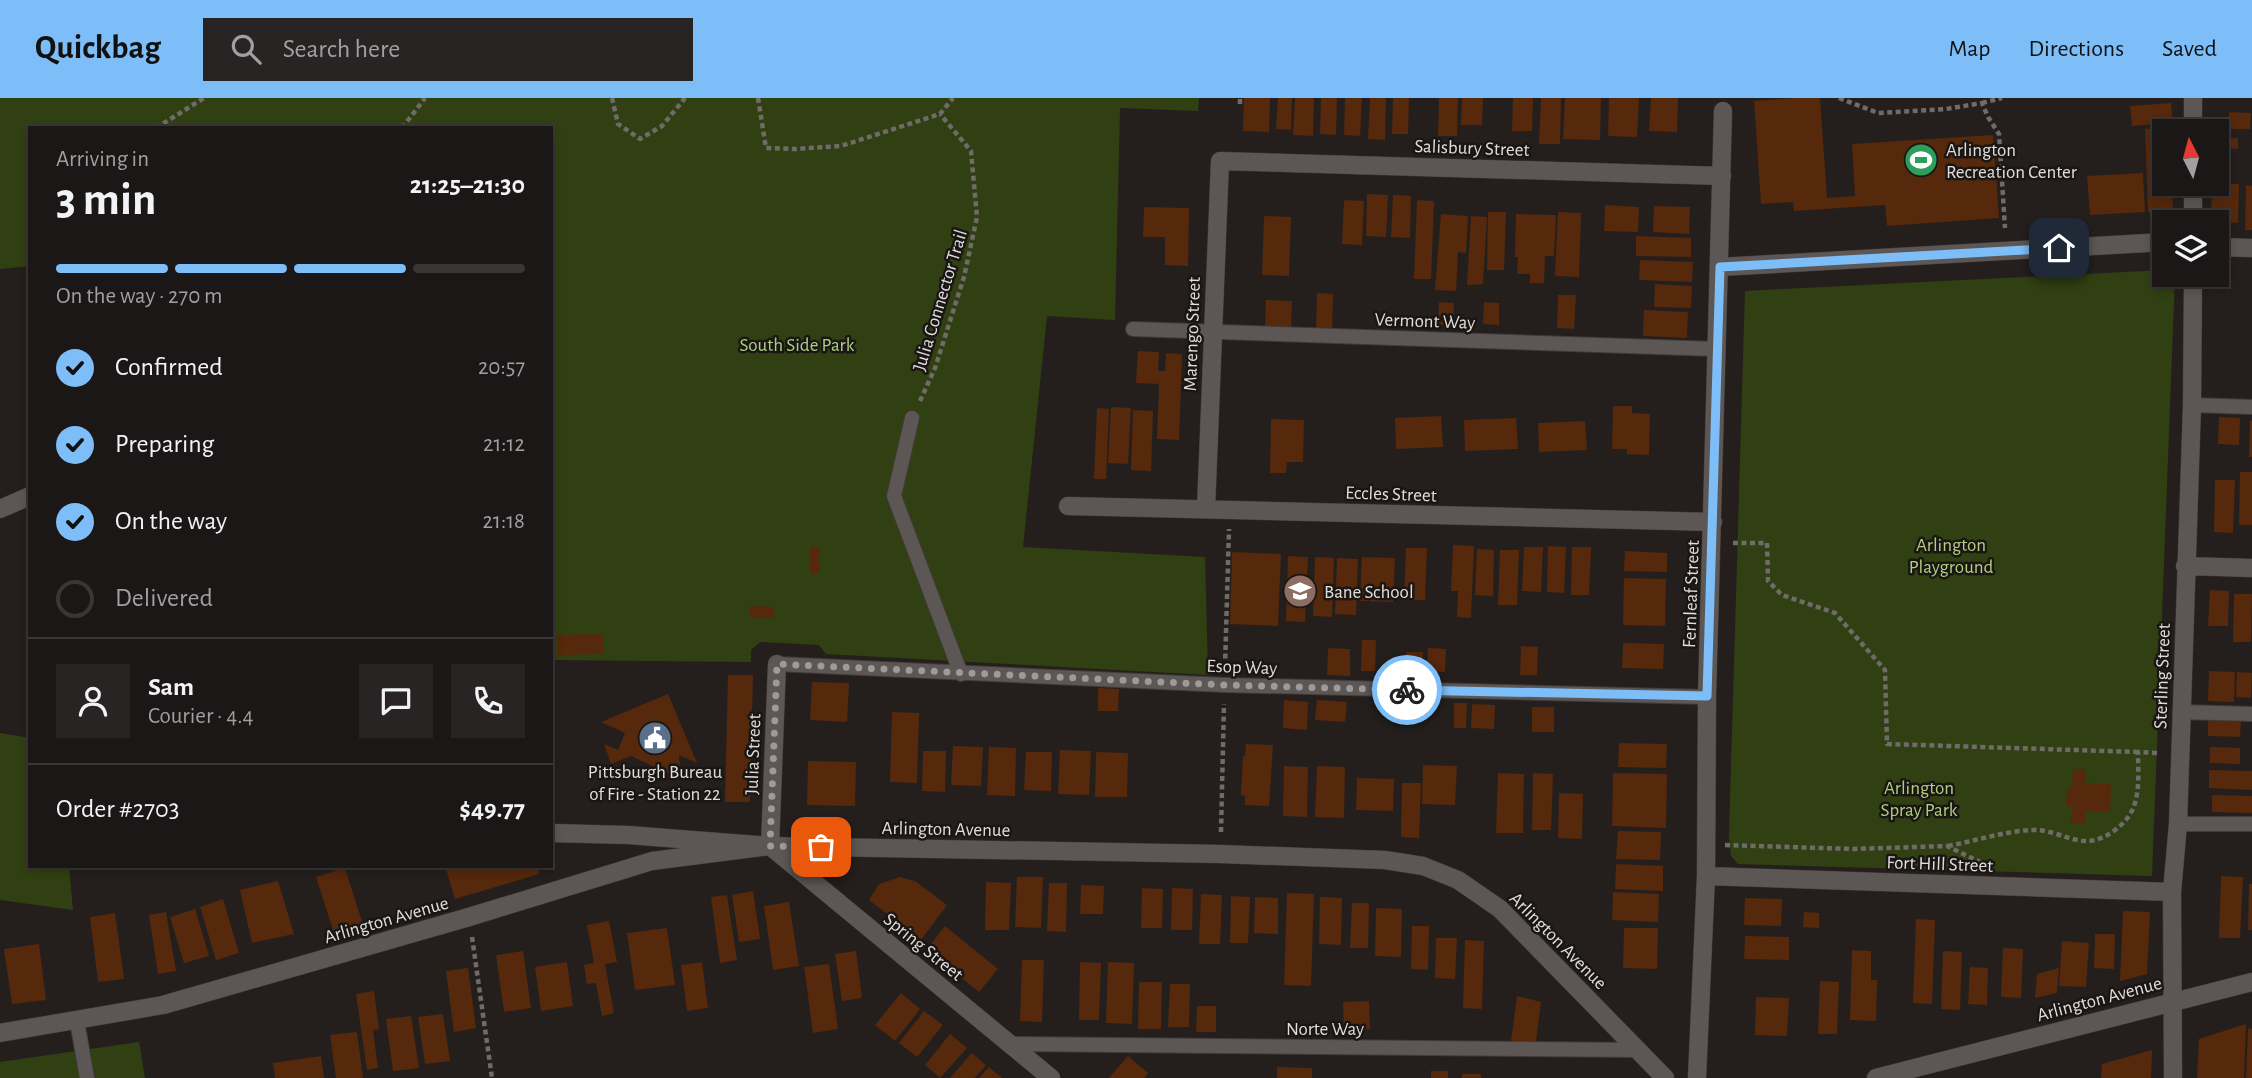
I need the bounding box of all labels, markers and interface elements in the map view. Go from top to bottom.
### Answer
search box [203,18,693,81]
icon: search [227,30,265,68]
text: Quickbag [35,32,161,65]
text: Search here [283,36,400,62]
text: Map [1948,37,1990,61]
text: Directions [2028,37,2124,61]
text: Saved [2162,37,2217,61]
north arrow [2152,119,2230,196]
map controls [2152,119,2229,287]
street label: Salisbury Street [1414,137,1530,160]
sports icon: Arlington Recreation Center [1902,141,1940,179]
place label: Arlington Recreation Center [1946,141,2077,182]
text: Arriving in [56,148,149,171]
text: 21:25–21:30 [410,172,525,198]
text: 3 min [56,177,156,223]
button: layers [2152,210,2229,287]
pin [2029,218,2089,278]
street label: Julia Connector Trail [910,227,971,374]
icon: home [2040,229,2078,267]
street label: Marengo Street [1181,276,1204,392]
text: On the way · 270 m [56,285,223,308]
street label: Vermont Way [1374,310,1476,333]
park label: South Side Park [740,336,855,355]
icon: check [56,349,94,387]
text: Confirmed [115,354,223,380]
text: 20:57 [478,356,525,379]
icon: check [56,426,94,464]
text: Preparing [115,431,214,457]
text: 21:12 [483,433,525,456]
street label: Eccles Street [1345,483,1437,506]
icon: check [56,503,94,541]
text: On the way [115,508,227,534]
text: 21:18 [483,510,525,533]
park label: Arlington Playground [1909,536,1993,577]
street label: Fernleaf Street [1680,540,1703,648]
school or university icon: Bane School [1281,572,1319,610]
place label: Bane School [1324,583,1414,602]
text: Delivered [115,585,213,611]
street label: Sterling Street [2151,623,2174,729]
courier [1372,655,1442,725]
street label: Esop Way [1206,657,1278,678]
button: person [56,664,130,738]
button: chat [359,664,433,738]
button: phone [451,664,525,738]
icon: bike [1388,671,1426,709]
text: Sam [148,674,194,700]
text: Courier · 4.4 [148,705,254,728]
street label: Julia Street [743,713,764,795]
public building icon: Pittsburgh Bureau of Fire - Station 22 [636,719,674,757]
place label: Pittsburgh Bureau of Fire - Station 22 [588,763,722,804]
park label: Arlington Spray Park [1881,779,1958,820]
text: Order #2703 [56,796,180,822]
text: $49.77 [459,796,525,822]
pin [791,817,851,877]
street label: Arlington Avenue [882,819,1010,840]
icon: bag [802,828,840,866]
street label: Fort Hill Street [1886,853,1994,876]
street label: Arlington Avenue [1506,889,1610,993]
street label: Arlington Avenue [322,894,451,947]
street label: Spring Street [880,910,966,985]
street label: Arlington Avenue [2035,974,2164,1025]
street label: Norte Way [1286,1020,1364,1039]

